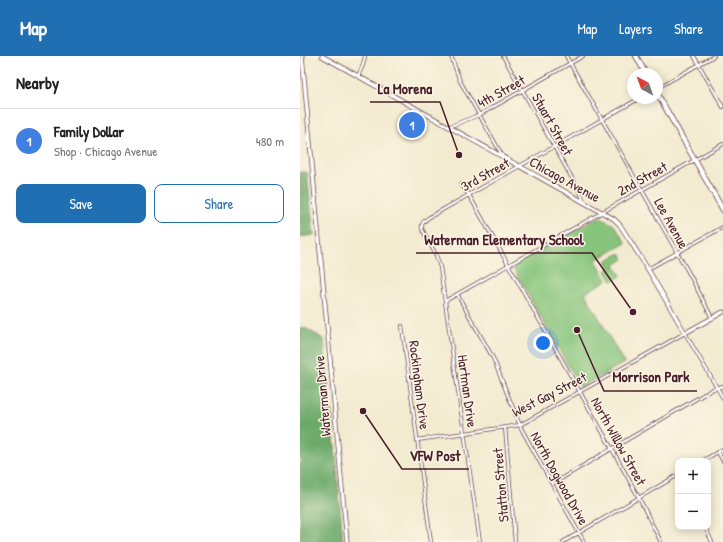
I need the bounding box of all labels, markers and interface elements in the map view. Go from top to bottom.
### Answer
text: Map [20,15,47,41]
text: Map [577,19,597,38]
text: Layers [619,19,652,38]
text: Share [674,19,703,38]
north arrow [627,68,663,104]
street label: 4th Street [474,70,528,112]
text: Nearby [16,71,59,94]
callout: La Morena [370,75,440,102]
text: La Morena [378,78,432,99]
street label: Stuart Street [528,90,578,159]
pin: 1 [399,110,425,140]
text: Family Dollar [54,121,124,142]
text: 1 [27,132,31,150]
text: 480 m [256,132,284,150]
text: Shop · Chicago Avenue [54,142,157,160]
street label: Chicago Avenue [526,152,604,207]
street label: 3rd Street [457,153,513,195]
street label: 2nd Street [614,156,670,199]
button: Save [16,184,146,223]
button: Share [154,184,284,223]
street label: Lee Avenue [650,194,694,252]
callout: Waterman Elementary School [416,226,592,253]
text: Waterman Elementary School [424,229,585,251]
your location [533,333,553,353]
street label: Rockingham Drive [404,339,435,431]
street label: Hartman Drive [454,353,483,429]
street label: Waterman Drive [309,355,335,437]
callout: Morrison Park [604,364,697,391]
text: Morrison Park [612,366,690,387]
street label: West Gay Street [508,367,590,422]
street label: North Willow Street [587,393,651,489]
street label: North Dogwood Drive [526,428,594,529]
callout: VFW Post [402,442,469,469]
text: VFW Post [410,445,461,466]
street label: Statton Street [487,447,513,523]
map controls [675,458,711,530]
button: + [675,458,711,494]
button: − [675,494,711,530]

